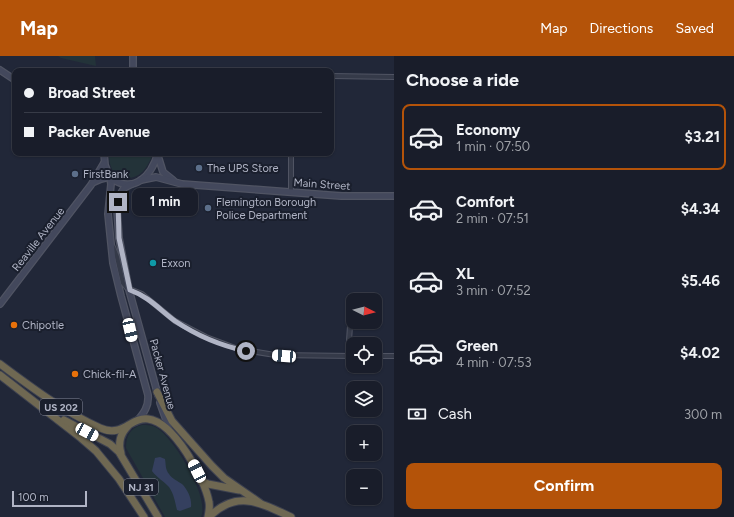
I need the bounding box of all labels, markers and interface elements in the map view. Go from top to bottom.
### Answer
text: Map [20,17,58,40]
text: Map [540,20,568,37]
text: Directions [590,20,653,37]
text: Saved [675,20,714,37]
text: Choose a ride [406,69,519,91]
text: Broad Street [48,84,136,102]
icon: car [408,119,444,155]
text: Economy [456,121,521,139]
text: Packer Avenue [48,123,150,141]
text: $3.21 [685,128,720,146]
text: 1 min · 07:50 [456,139,530,154]
place label: The UPS Store [207,162,279,175]
marker: The UPS Store [194,163,204,173]
place label: FirstBank [83,168,129,181]
marker: FirstBank [70,169,80,179]
street label: Main Street [293,176,351,193]
callout: 1 min [132,188,198,216]
icon: car [408,191,444,227]
route end [109,193,127,211]
text: Comfort [456,193,515,211]
text: 1 min [150,194,180,209]
place label: Flemington Borough Police Department [216,196,316,222]
text: $4.34 [681,200,720,218]
marker: Flemington Borough Police Department [203,203,213,213]
street label: Reaville Avenue [9,205,67,274]
text: 2 min · 07:51 [456,211,529,226]
place label: Exxon [161,257,190,270]
marker: Exxon [148,258,158,268]
icon: car [408,263,444,299]
text: XL [456,265,474,283]
text: $5.46 [681,272,720,290]
text: 3 min · 07:52 [456,283,531,298]
north arrow [346,293,382,329]
map controls [346,293,382,505]
car [121,317,139,343]
place label: Chipotle [22,319,64,332]
marker: Chipotle [9,320,19,330]
icon: car [408,335,444,371]
street label: Packer Avenue [147,337,178,411]
button: locate [346,337,382,373]
text: Green [456,337,498,355]
route start [237,342,255,360]
text: $4.02 [680,344,720,362]
car [272,349,296,363]
text: 4 min · 07:53 [456,355,532,370]
place label: Chick-fil-A [83,368,137,381]
marker: Chick-fil-A [70,369,80,379]
button: layers [346,381,382,417]
road number: US 202 [40,399,82,415]
icon: cash [406,403,428,425]
text: Cash [438,405,472,423]
text: 300 m [684,407,722,422]
car [74,421,100,443]
button: + [346,425,382,461]
car [186,458,208,484]
button: Confirm [406,463,722,509]
button: − [346,469,382,505]
road number: NJ 31 [124,479,158,495]
scale bar [12,489,87,508]
text: 100 m [18,491,49,504]

